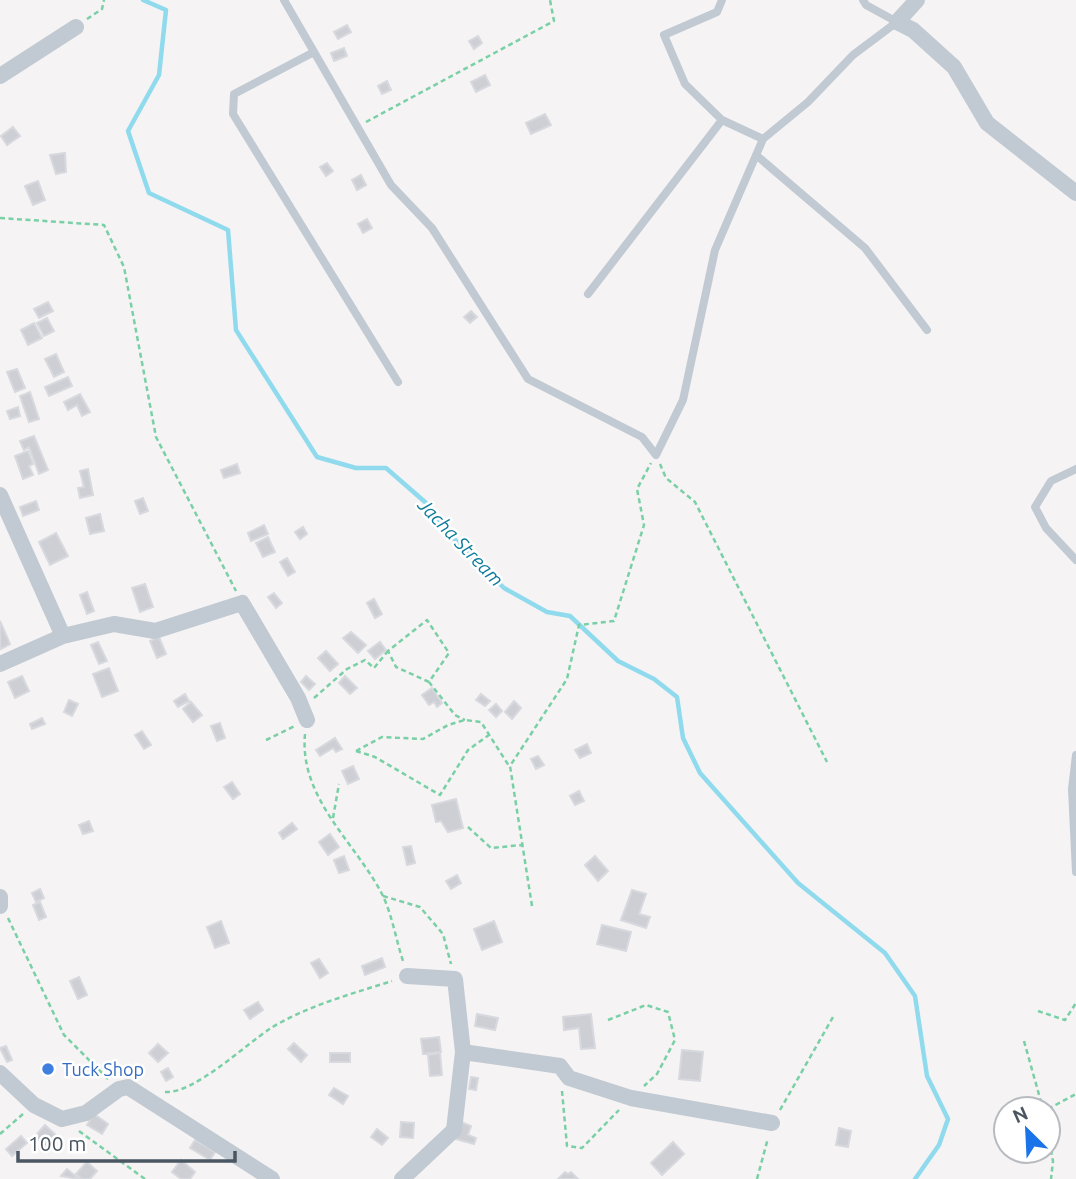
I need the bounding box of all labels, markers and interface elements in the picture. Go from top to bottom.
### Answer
water label: Jacha Stream [413,493,508,590]
place label: Tuck Shop [62,1059,144,1079]
marker: Tuck Shop [40,1061,56,1077]
north arrow [992,1095,1062,1165]
text: N [1009,1102,1031,1127]
scale bar [18,1120,234,1164]
text: 100 m [28,1131,86,1155]

